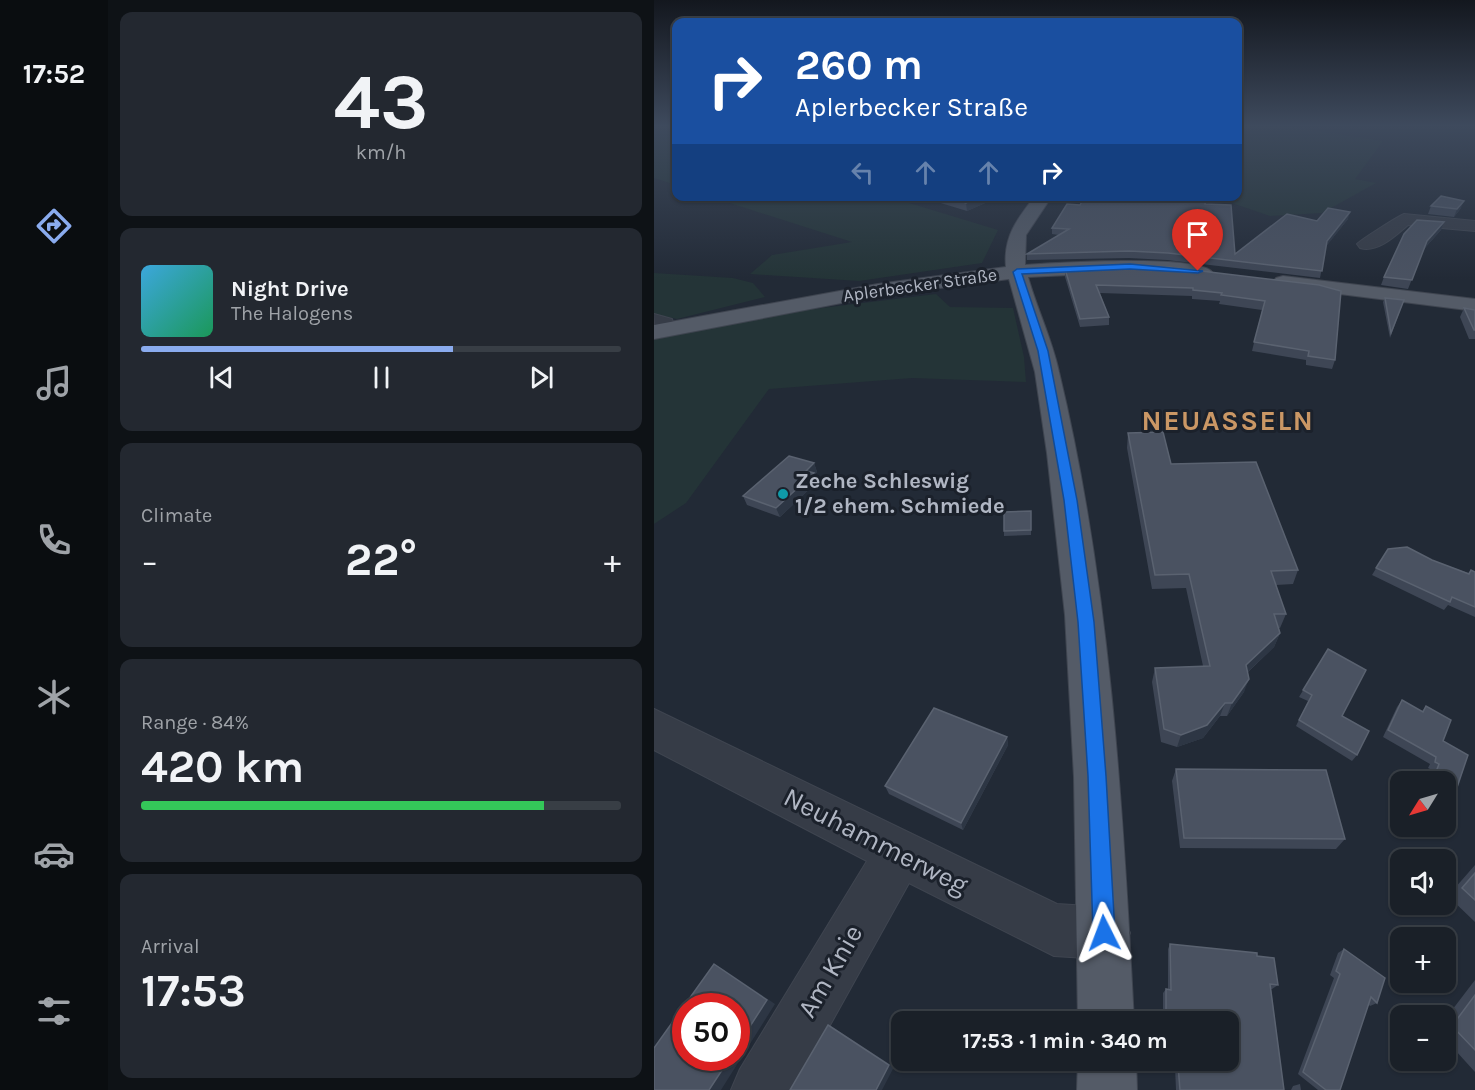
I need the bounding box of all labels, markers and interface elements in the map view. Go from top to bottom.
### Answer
text: 260 m [795,40,923,90]
icon: right [696,42,774,120]
text: 43 [334,56,428,148]
text: 17:52 [23,58,85,90]
text: Aplerbecker Straße [795,91,1028,123]
text: km/h [356,141,406,164]
icon: left [846,156,879,189]
icon: ahead [909,156,942,189]
icon: ahead [972,156,1005,189]
icon: right [1035,156,1068,189]
icon: directions [33,205,75,247]
pin [1172,209,1223,271]
icon: arrive [1181,218,1214,251]
street label: Aplerbecker Straße [842,263,998,307]
text: Night Drive [231,276,349,302]
text: The Halogens [231,302,353,325]
icon: previous [205,361,238,394]
icon: pause [365,361,398,394]
icon: next [525,361,558,394]
icon: music [33,362,75,404]
district label: NEUASSELN [1142,404,1314,437]
place label: Zeche Schleswig 1/2 ehem. Schmiede [795,468,1005,519]
marker: Zeche Schleswig 1/2 ehem. Schmiede [776,487,790,501]
text: Climate [141,504,212,527]
icon: phone [33,519,75,561]
text: 22° [345,534,417,586]
text: − [141,542,158,580]
text: + [604,542,621,580]
icon: climate [33,676,75,718]
text: Range · 84% [141,711,249,734]
text: 420 km [141,741,304,793]
north arrow [1390,771,1456,837]
map controls [1390,771,1456,1071]
street label: Neuhammerweg [778,781,974,901]
icon: car [33,833,75,875]
button: sound [1390,849,1456,915]
position arrow [1072,901,1136,965]
street label: Am Knie [791,919,869,1023]
button: + [1390,927,1456,993]
text: Arrival [141,935,200,958]
text: 17:53 [141,965,246,1017]
icon: filters [33,990,75,1032]
speed limit sign: 50 [672,993,750,1071]
button: − [1390,1005,1456,1071]
text: 17:53 · 1 min · 340 m [962,1028,1168,1054]

